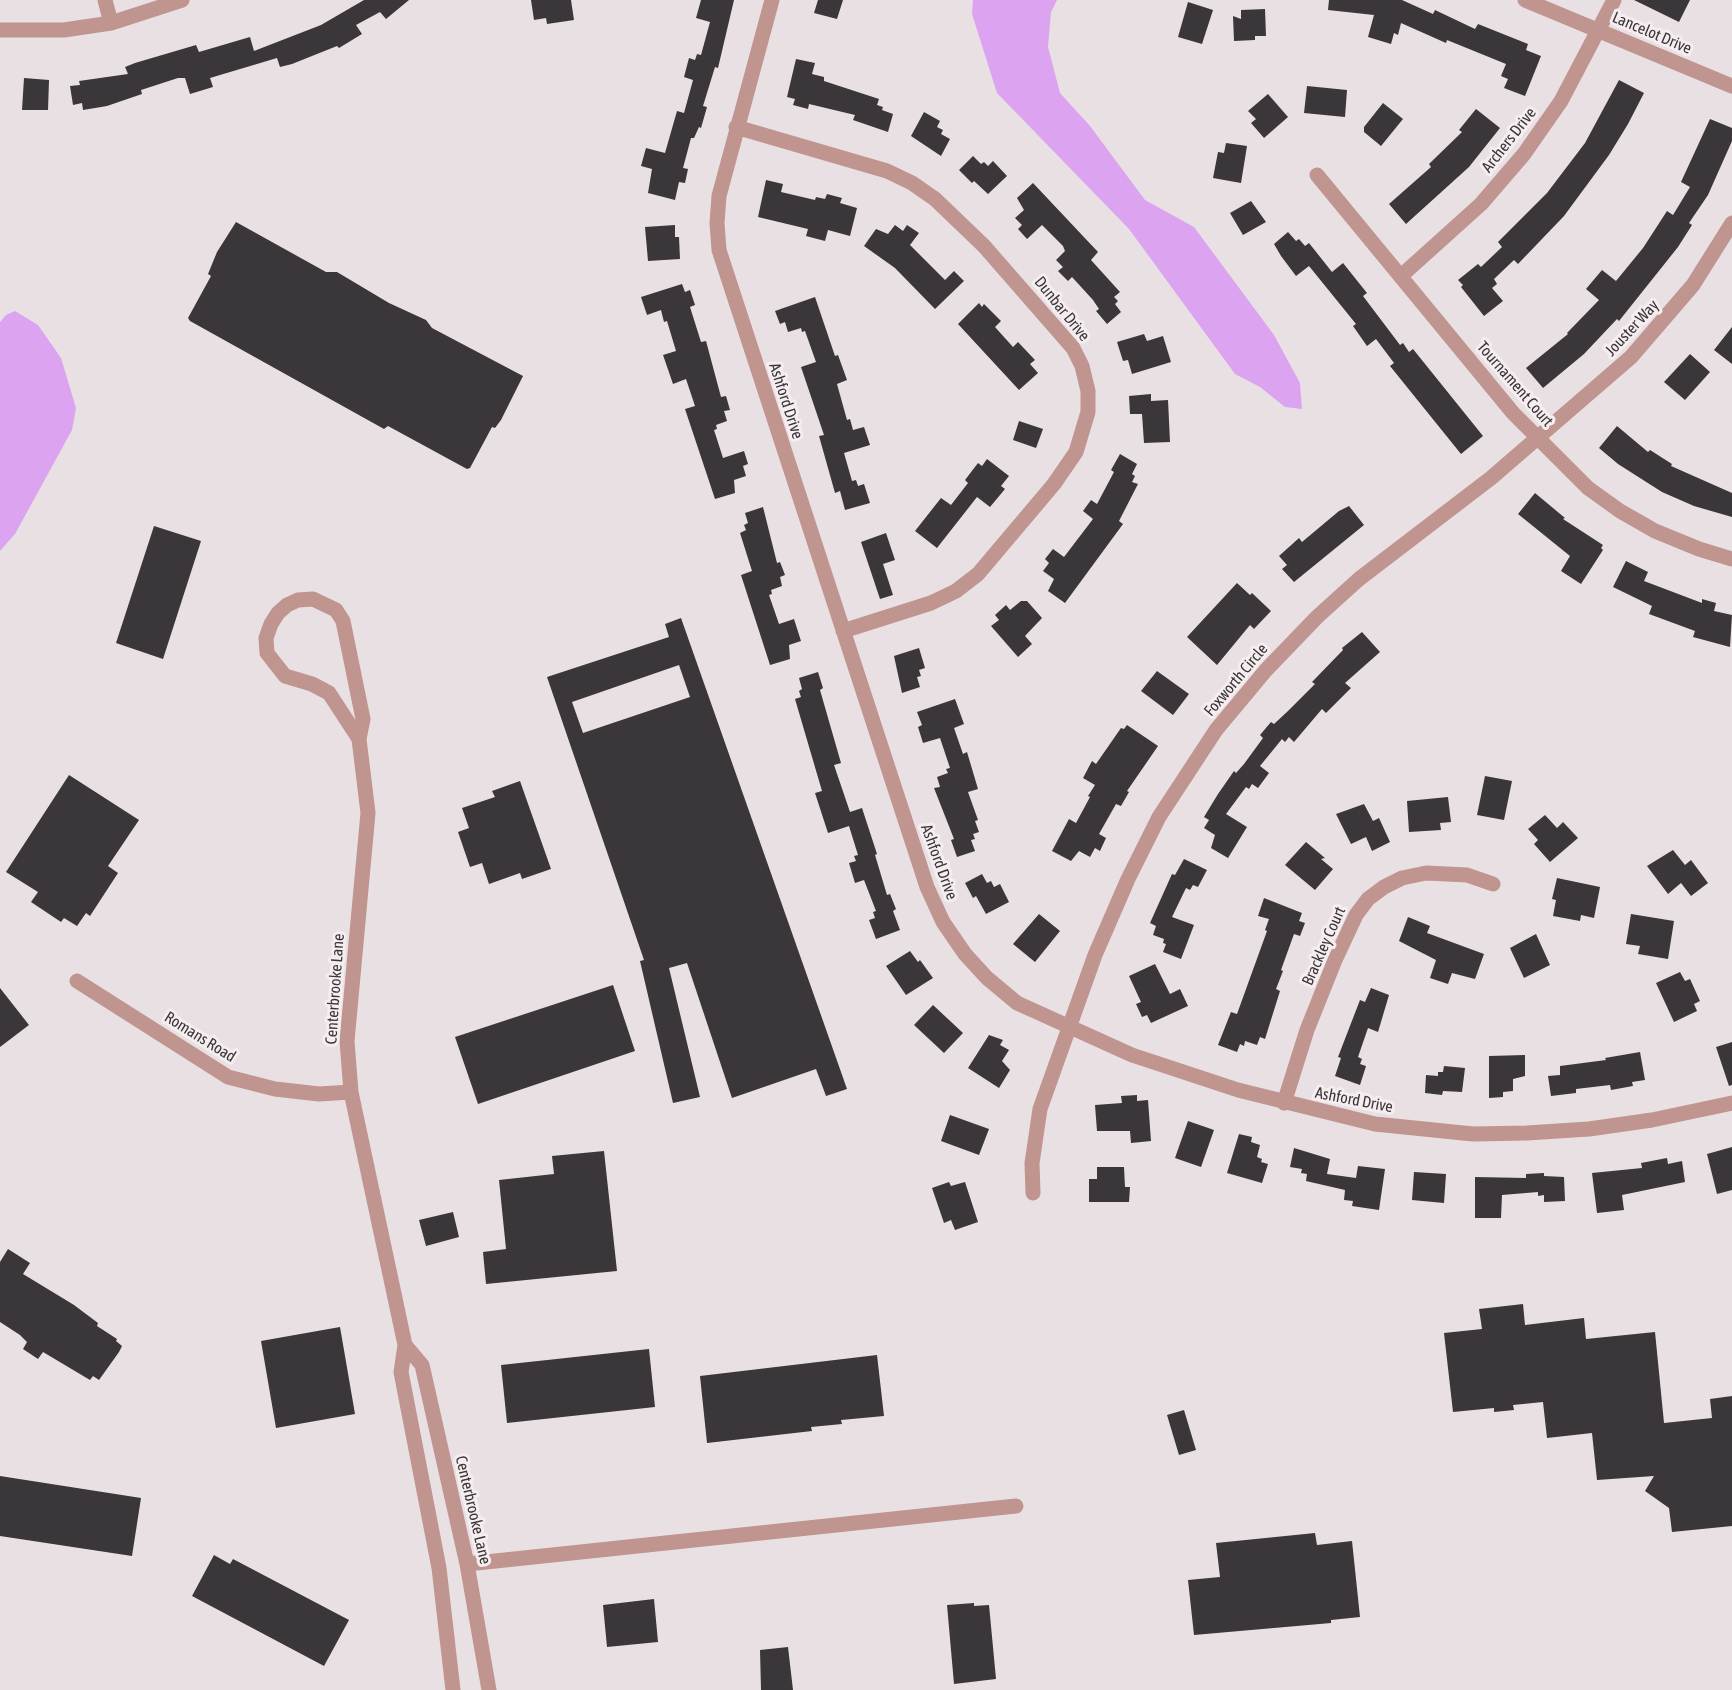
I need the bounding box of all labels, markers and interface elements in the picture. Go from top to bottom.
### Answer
street label: Lancelot Drive [1610,8,1694,58]
street label: Archers Drive [1478,104,1540,176]
street label: Dunbar Drive [1030,273,1094,345]
street label: Jouster Way [1601,296,1663,360]
street label: Tournament Court [1473,338,1557,430]
street label: Ashford Drive [765,361,807,441]
street label: Foxworth Circle [1200,640,1272,720]
street label: Ashford Drive [917,822,961,902]
street label: Brackley Court [1298,904,1350,988]
street label: Centerbrooke Lane [322,933,348,1045]
street label: Romans Road [161,1007,239,1067]
street label: Ashford Drive [1314,1083,1394,1117]
street label: Centerbrooke Lane [451,1454,495,1566]

